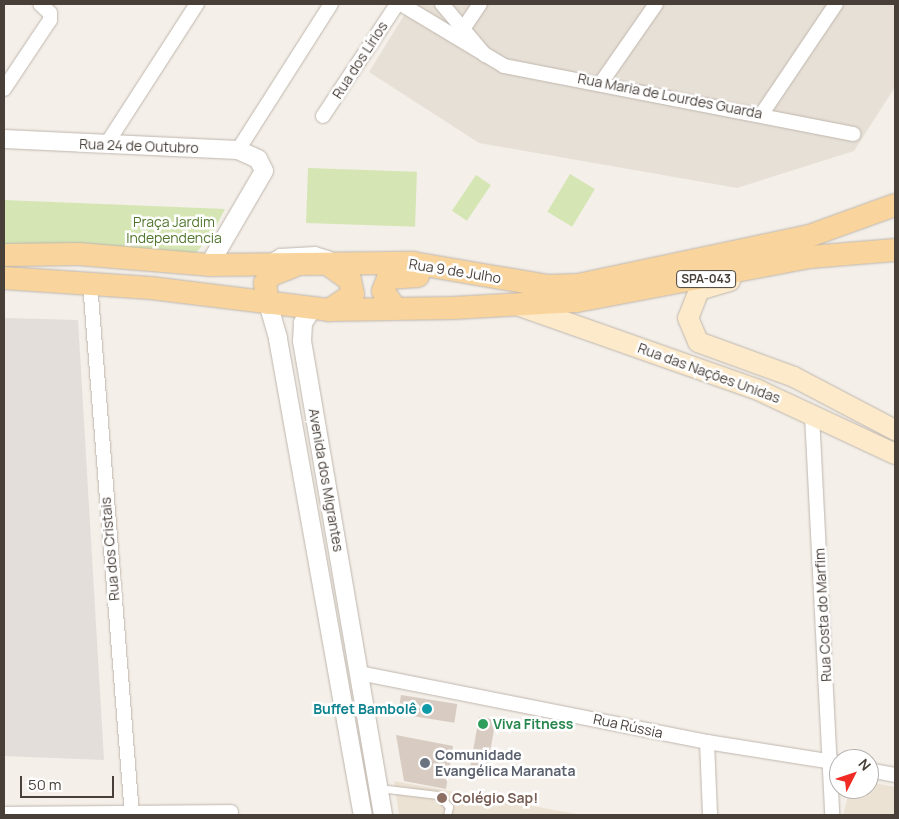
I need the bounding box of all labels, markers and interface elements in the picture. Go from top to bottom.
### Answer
street label: Rua dos Lírios [329,18,391,102]
street label: Rua Maria de Lourdes Guarda [576,70,764,122]
street label: Rua 24 de Outubro [79,136,199,156]
park label: Praça Jardim Independencia [126,214,222,246]
street label: Rua 9 de Julho [408,255,502,287]
road number: SPA-043 [676,270,736,288]
street label: Rua das Nações Unidas [636,339,782,407]
street label: Avenida dos Migrantes [305,407,347,553]
street label: Rua dos Cristais [97,496,123,602]
street label: Rua Costa do Marfim [811,548,835,682]
place label: Buffet Bambolê [313,701,417,717]
marker: Buffet Bambolê [421,703,433,715]
street label: Rua Rússia [592,710,664,742]
place label: Viva Fitness [493,716,573,732]
marker: Viva Fitness [477,718,489,730]
place label: Comunidade Evangélica Maranata [435,747,575,780]
north arrow [829,749,879,799]
text: N [854,754,875,775]
marker: Comunidade Evangélica Maranata [419,757,431,769]
scale bar [22,766,116,798]
text: 50 m [28,774,62,795]
place label: Colégio Sap! [452,790,538,806]
marker: Colégio Sap! [436,792,448,804]

